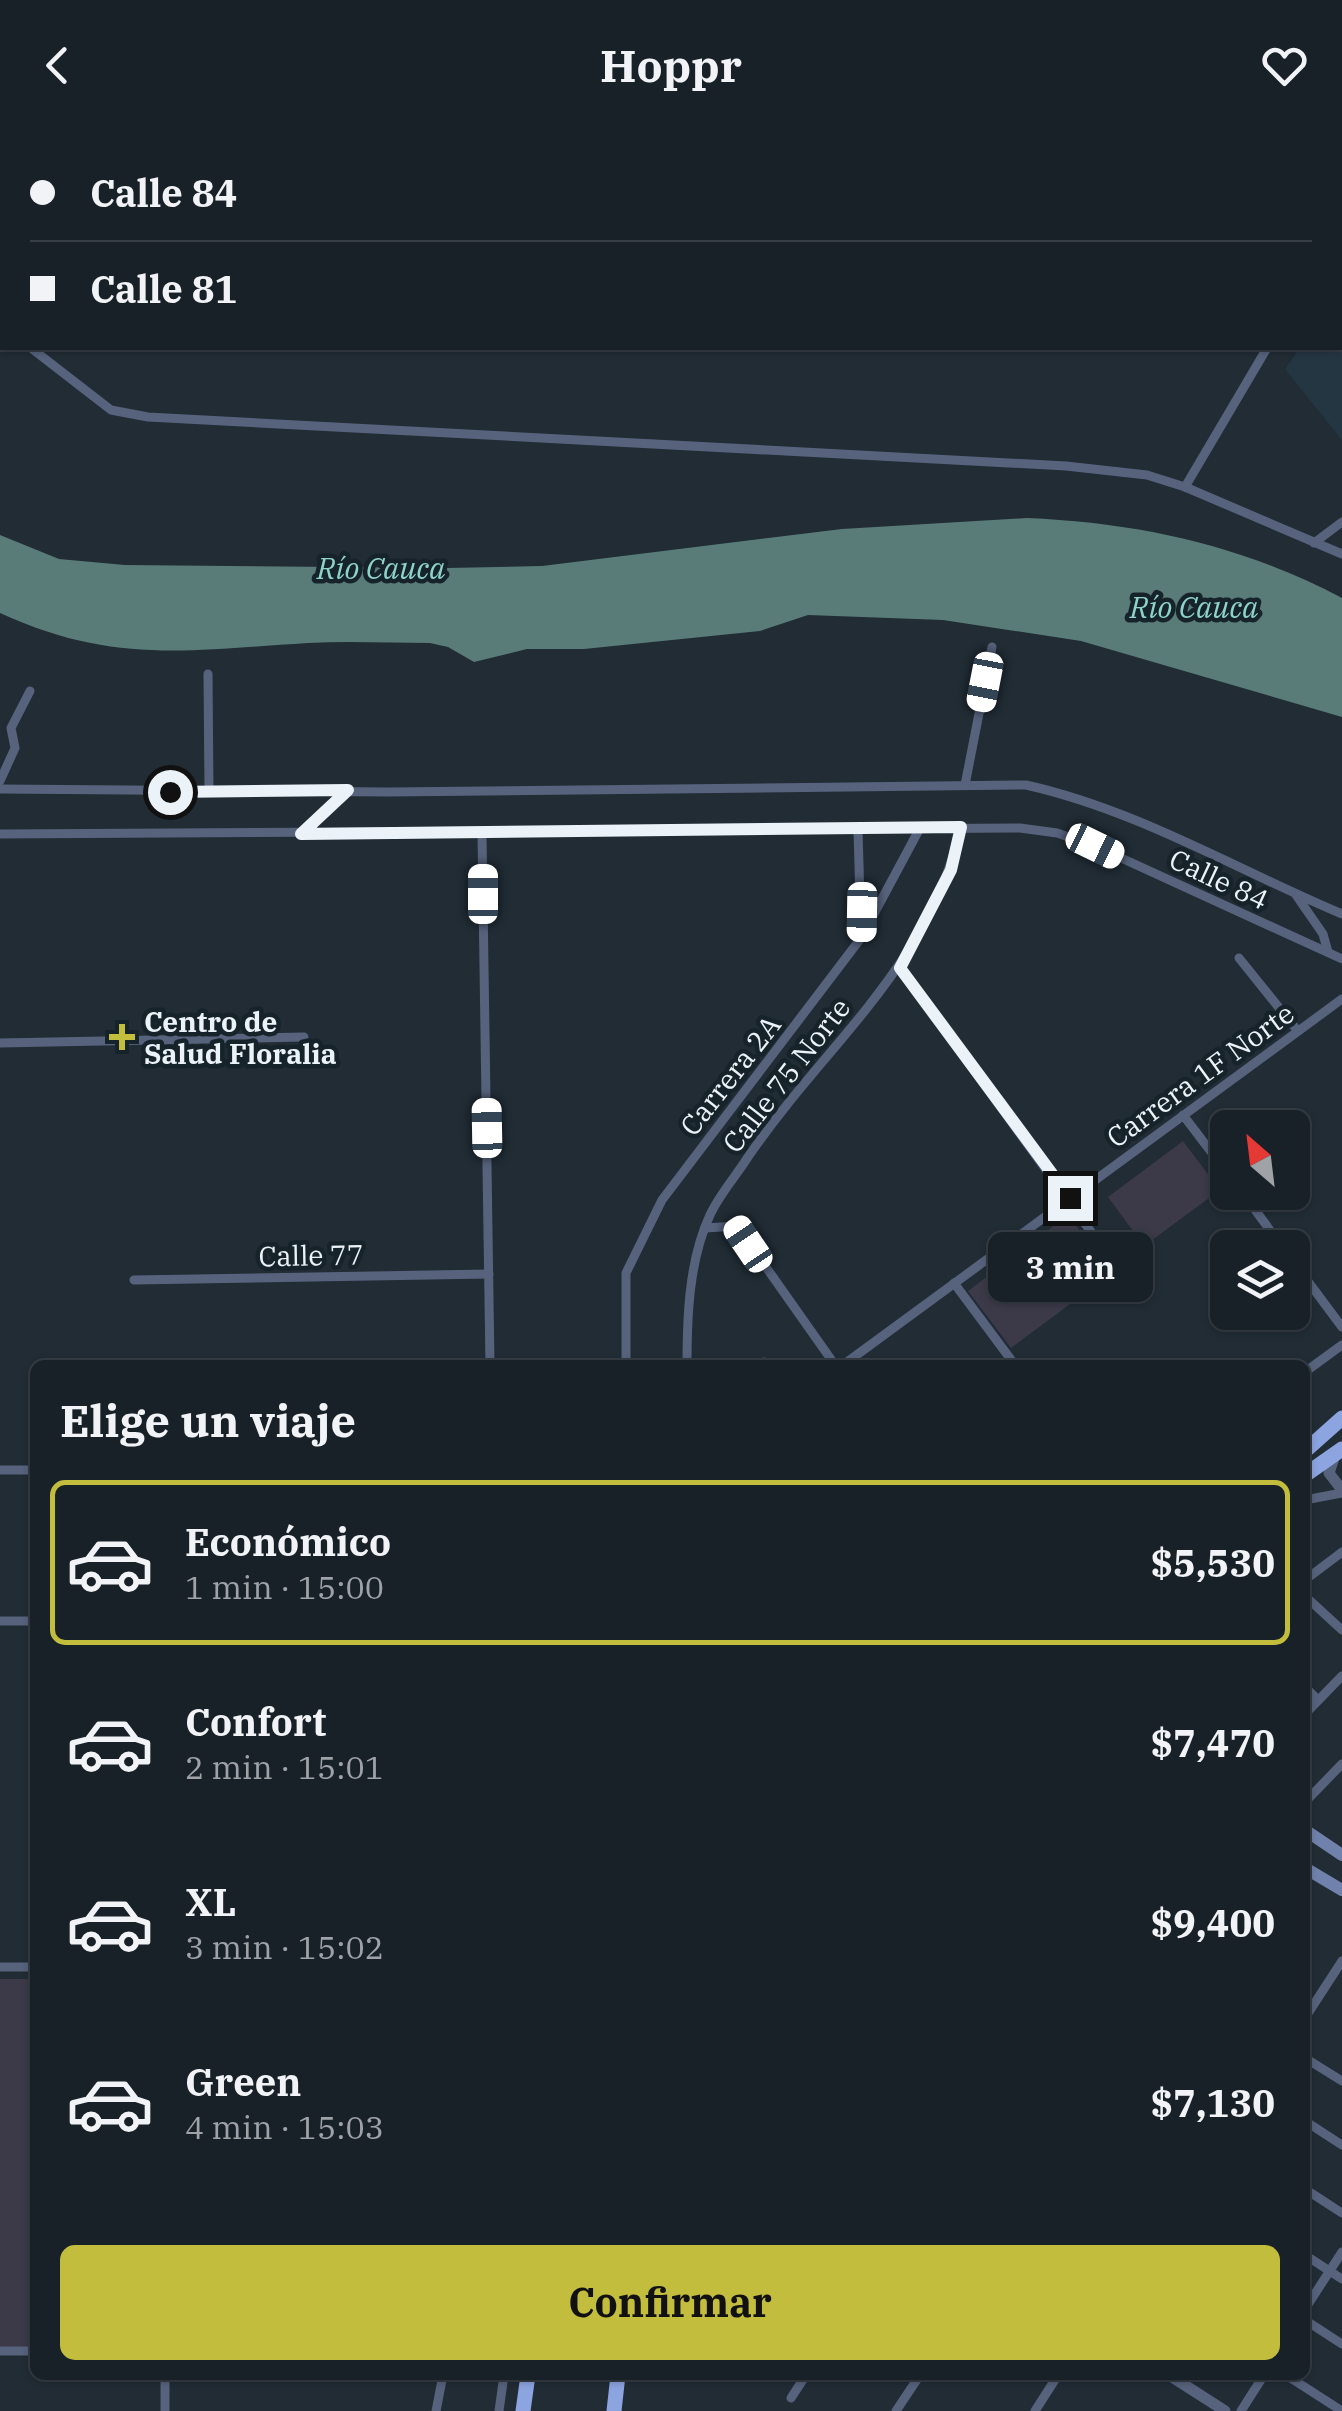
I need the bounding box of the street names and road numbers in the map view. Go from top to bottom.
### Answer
street label: Calle 84 [1164,840,1274,918]
street label: Calle 75 Norte [714,990,858,1160]
street label: Carrera 1F Norte [1099,994,1301,1156]
street label: Carrera 2A [671,1007,789,1143]
street label: Calle 77 [258,1236,364,1274]

